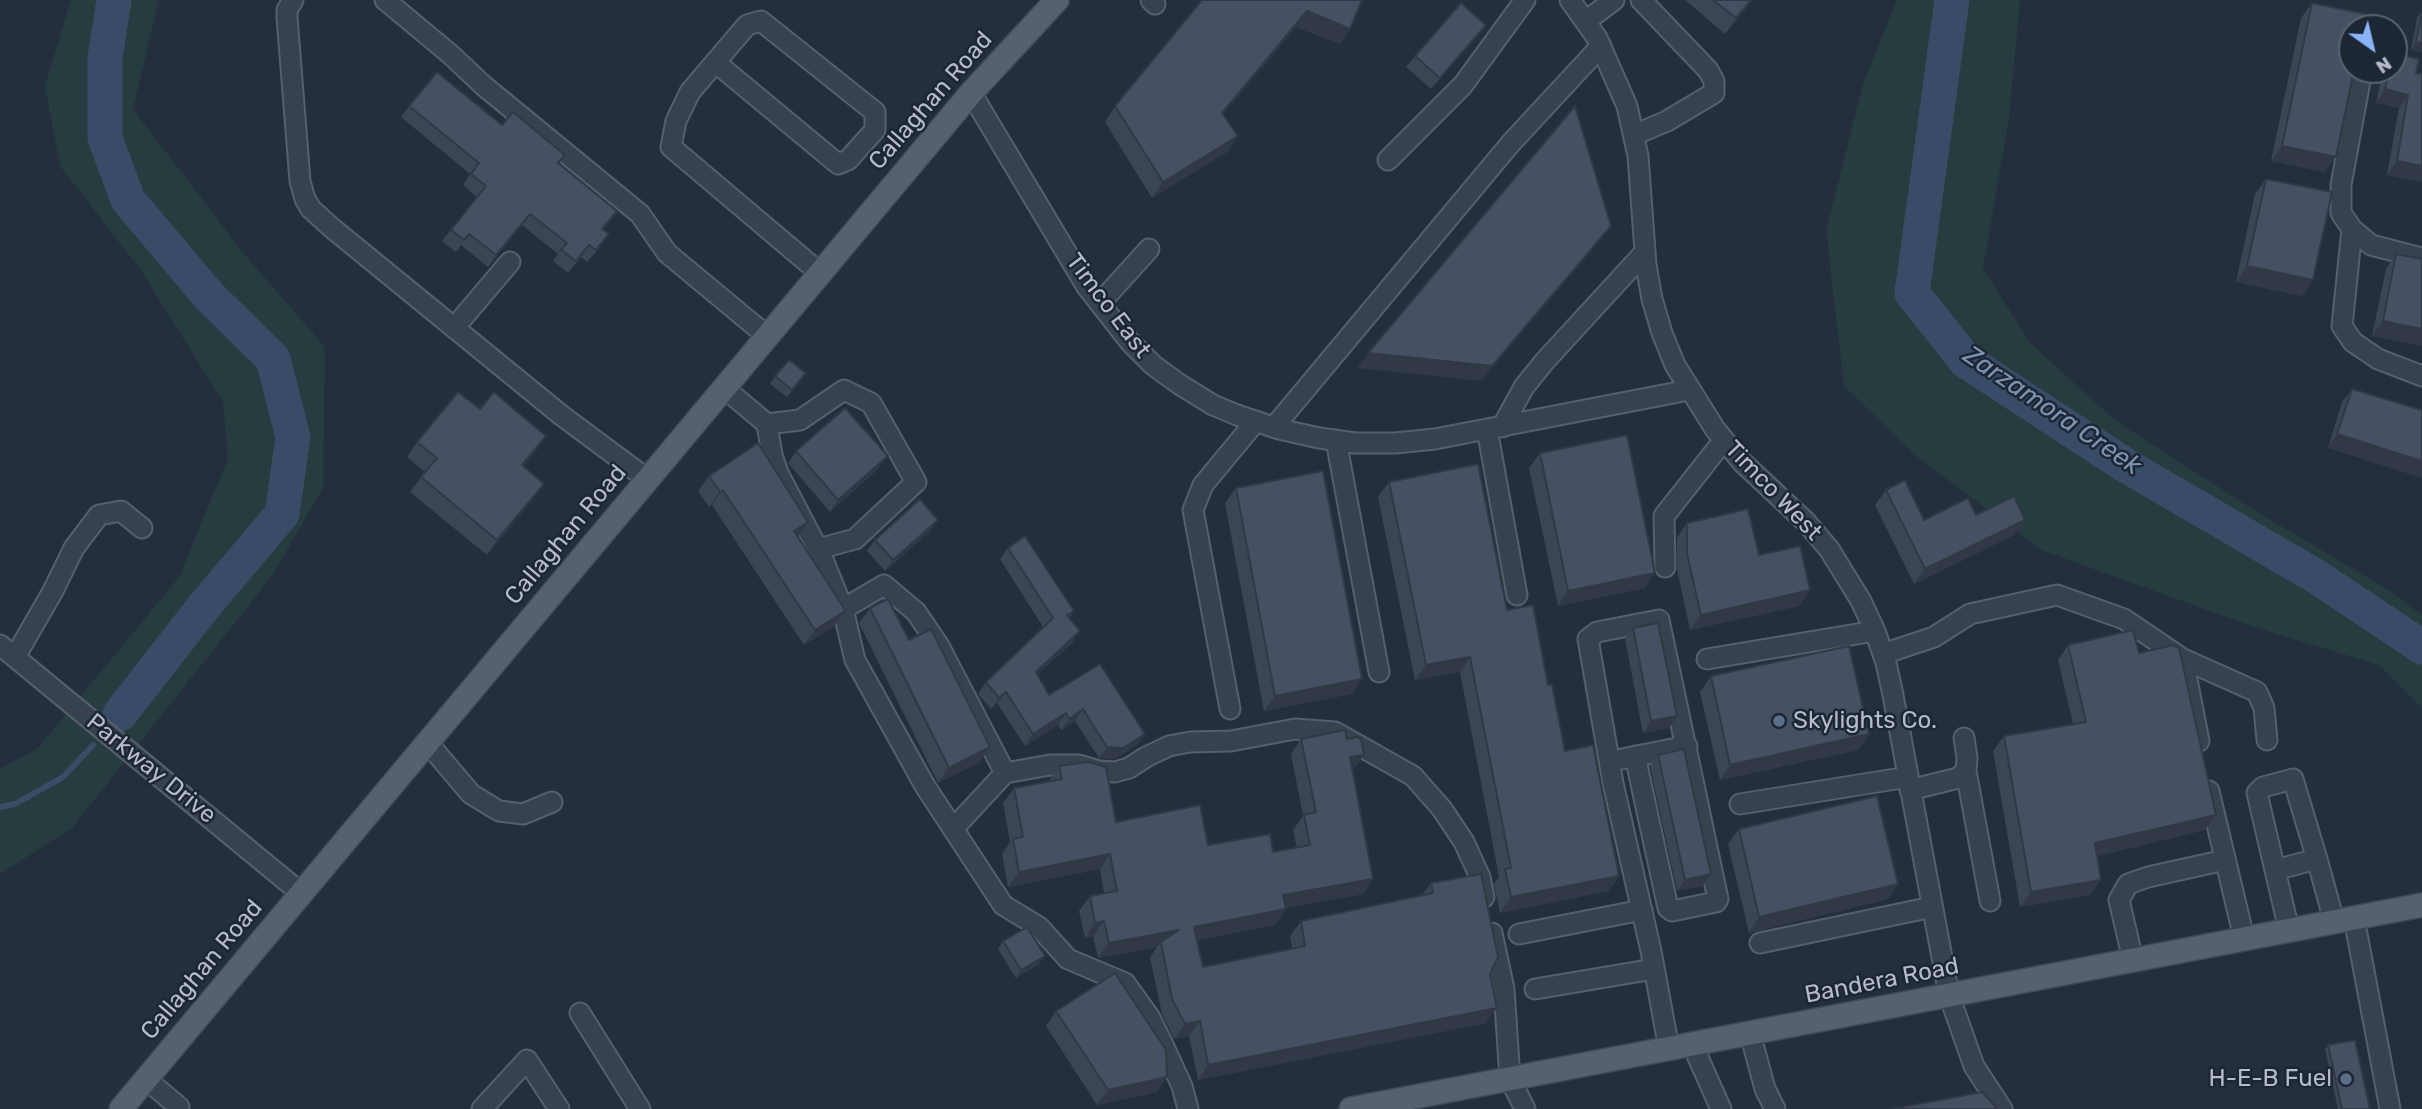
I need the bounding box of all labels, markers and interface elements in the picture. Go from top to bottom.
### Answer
north arrow [2338,14,2408,84]
street label: Callaghan Road [863,26,999,176]
text: N [2372,52,2396,79]
street label: Timco East [1059,248,1157,364]
water label: Zarzamora Creek [1957,340,2147,482]
street label: Timco West [1718,435,1828,547]
street label: Callaghan Road [499,459,633,611]
place label: Skylights Co. [1793,707,1937,735]
street label: Parkway Drive [80,708,222,830]
marker: Skylights Co. [1771,713,1787,729]
street label: Callaghan Road [135,894,269,1046]
street label: Bandera Road [1802,952,1962,1010]
place label: H-E-B Fuel [2209,1065,2332,1093]
marker: H-E-B Fuel [2338,1071,2354,1087]

